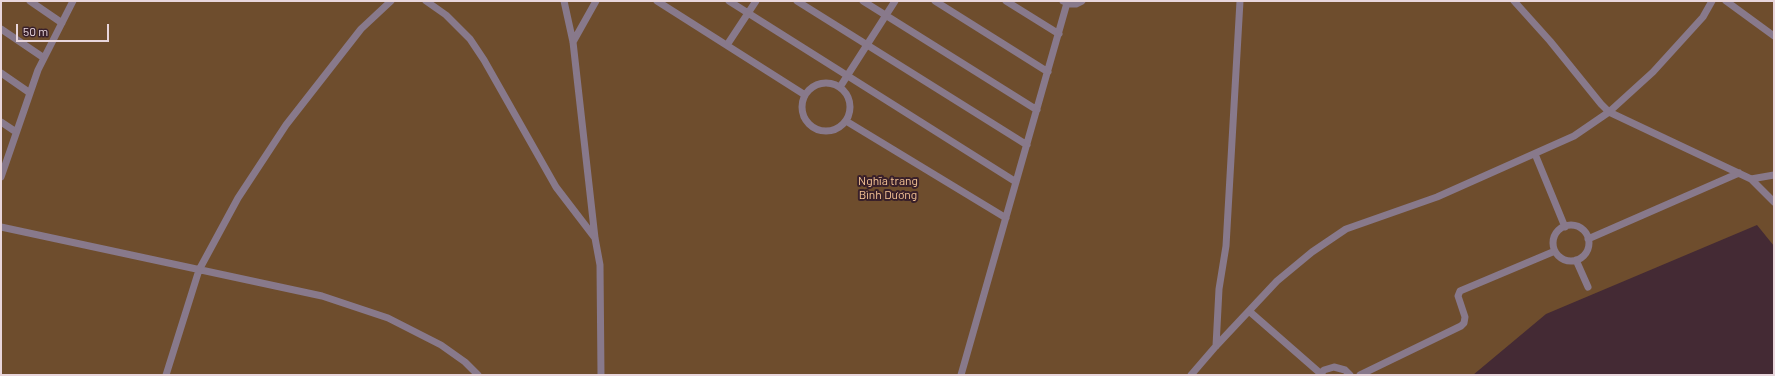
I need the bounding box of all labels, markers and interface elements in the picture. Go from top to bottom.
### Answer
scale bar [18,16,111,42]
text: 50 m [23,24,48,38]
park label: Nghĩa trang Bình Dương [858,174,918,202]

